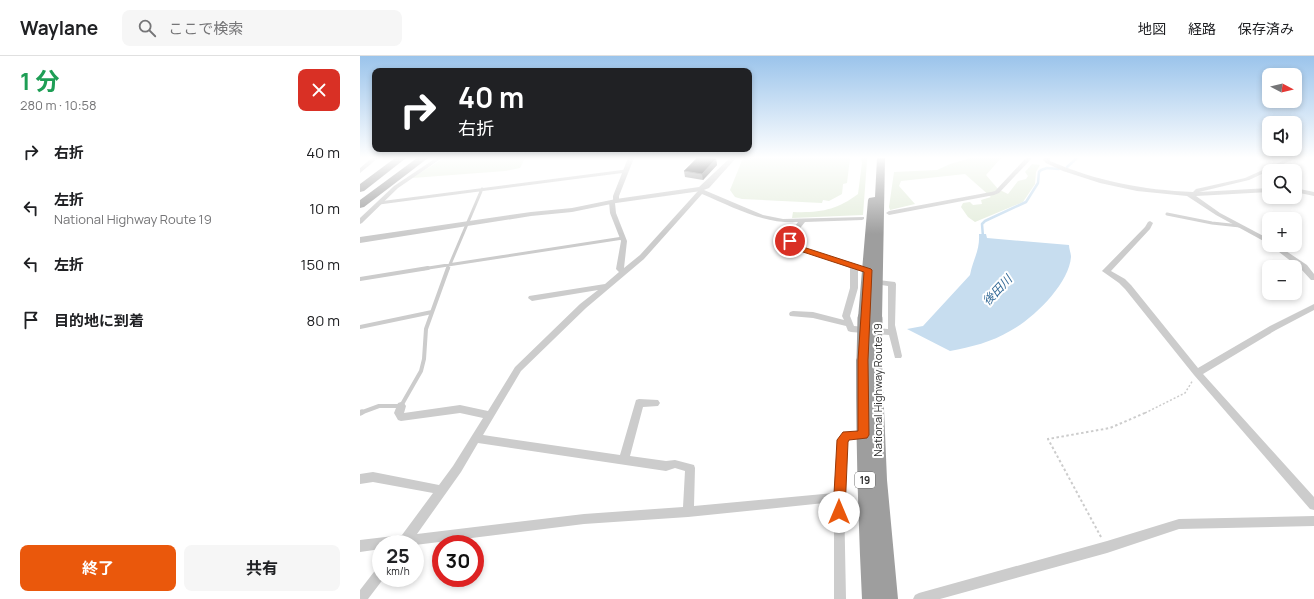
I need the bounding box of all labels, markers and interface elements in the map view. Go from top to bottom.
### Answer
search box [122,10,402,46]
text: Waylane [20,15,98,41]
icon: search [136,17,158,39]
text: ここで検索 [168,18,243,39]
text: 地図 [1138,19,1166,38]
text: 経路 [1188,19,1216,38]
text: 保存済み [1238,19,1294,38]
text: 1 分 [20,64,59,97]
north arrow [1262,68,1302,108]
map controls [1262,68,1302,300]
button: close [298,69,340,111]
text: 40 m [458,78,524,116]
icon: right [392,84,444,136]
text: 280 m · 10:58 [20,96,97,114]
text: 右折 [458,116,494,140]
button: sound [1262,116,1302,156]
icon: right [20,141,42,163]
text: 右折 [54,142,84,163]
text: 40 m [306,142,340,163]
button: search [1262,164,1302,204]
text: 左折 [54,189,84,210]
icon: left [20,197,42,219]
text: 10 m [309,198,340,219]
text: National Highway Route 19 [54,210,212,228]
button: + [1262,212,1302,252]
pin [773,224,807,258]
icon: arrive [779,230,801,252]
icon: left [20,253,42,275]
text: 左折 [54,254,84,275]
text: 150 m [301,254,340,275]
button: − [1262,260,1302,300]
water label: 後田川 [979,270,1017,309]
icon: arrive [20,309,42,331]
text: 目的地に到着 [54,310,144,331]
text: 80 m [306,310,340,331]
street label: National Highway Route 19 [870,323,885,457]
road number: 19 [855,472,875,488]
position arrow [818,491,860,533]
speed limit sign: 30 [432,535,484,587]
text: 25 [386,542,410,569]
button: 終了 [20,545,176,591]
button: 共有 [184,545,340,591]
text: km/h [386,564,410,578]

